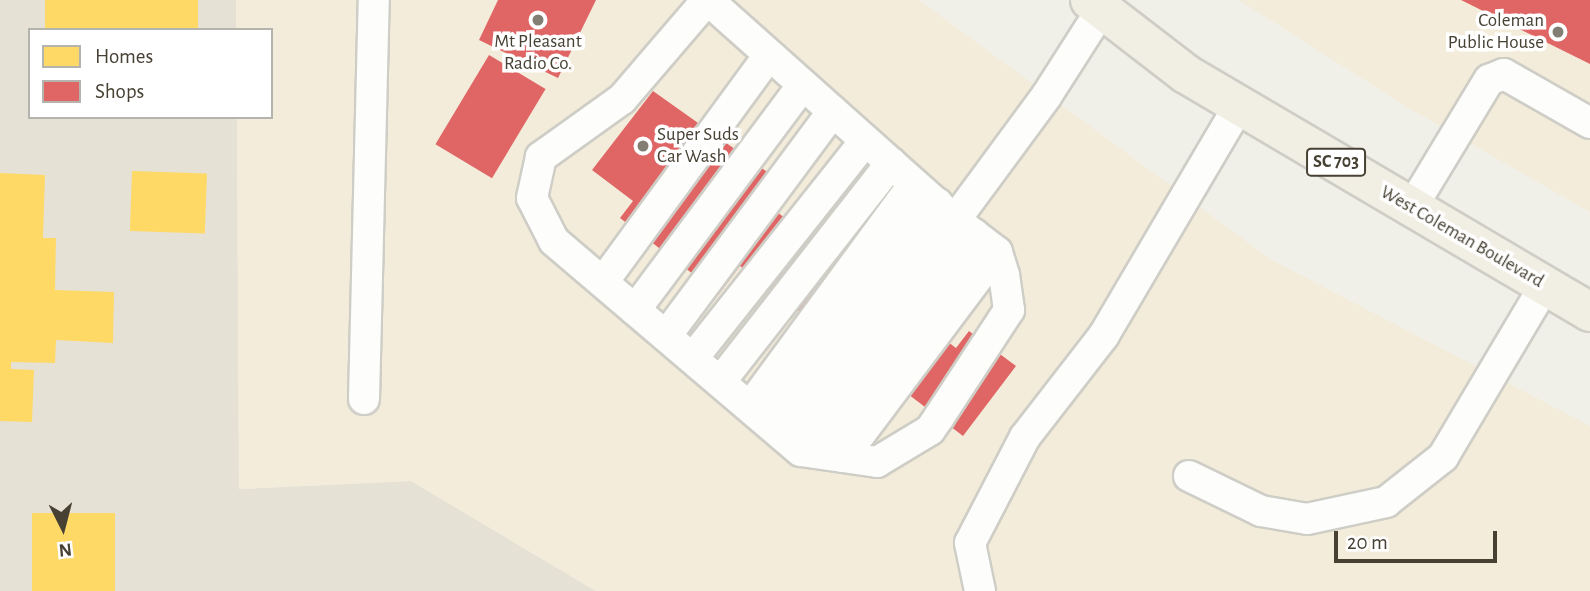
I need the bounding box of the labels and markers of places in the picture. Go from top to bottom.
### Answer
place label: Coleman Public House [1448,10,1544,54]
marker: Mt Pleasant Radio Co. [530,12,546,28]
marker: Coleman Public House [1550,24,1566,40]
place label: Mt Pleasant Radio Co. [494,31,582,75]
place label: Super Suds Car Wash [657,124,739,168]
marker: Super Suds Car Wash [635,138,651,154]

